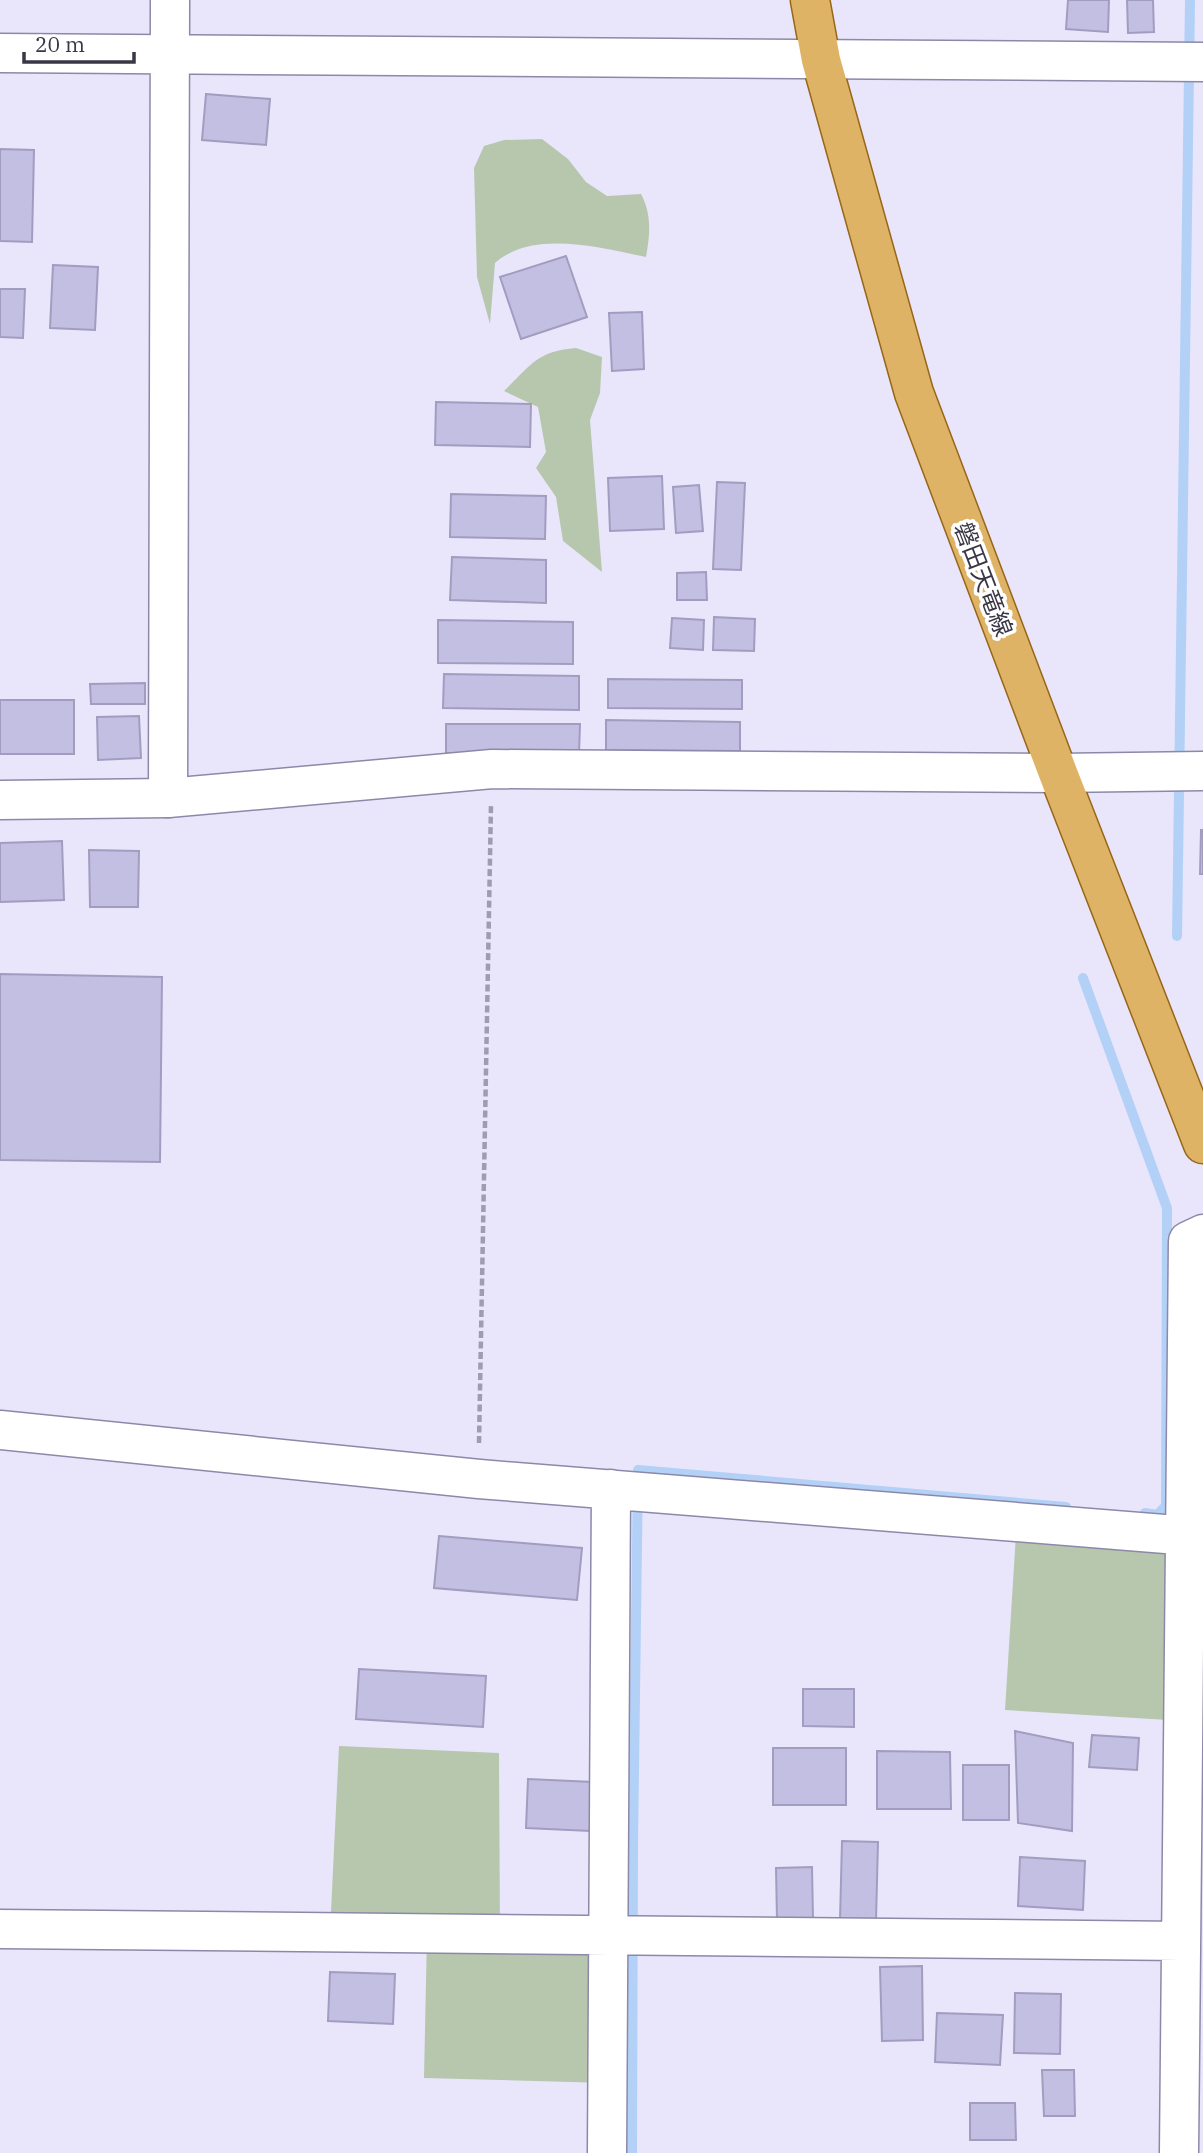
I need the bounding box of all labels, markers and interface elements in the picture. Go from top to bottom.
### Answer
scale bar [24,21,135,65]
text: 20 m [35,30,85,58]
street label: 磐田天竜線 [948,517,1020,641]

